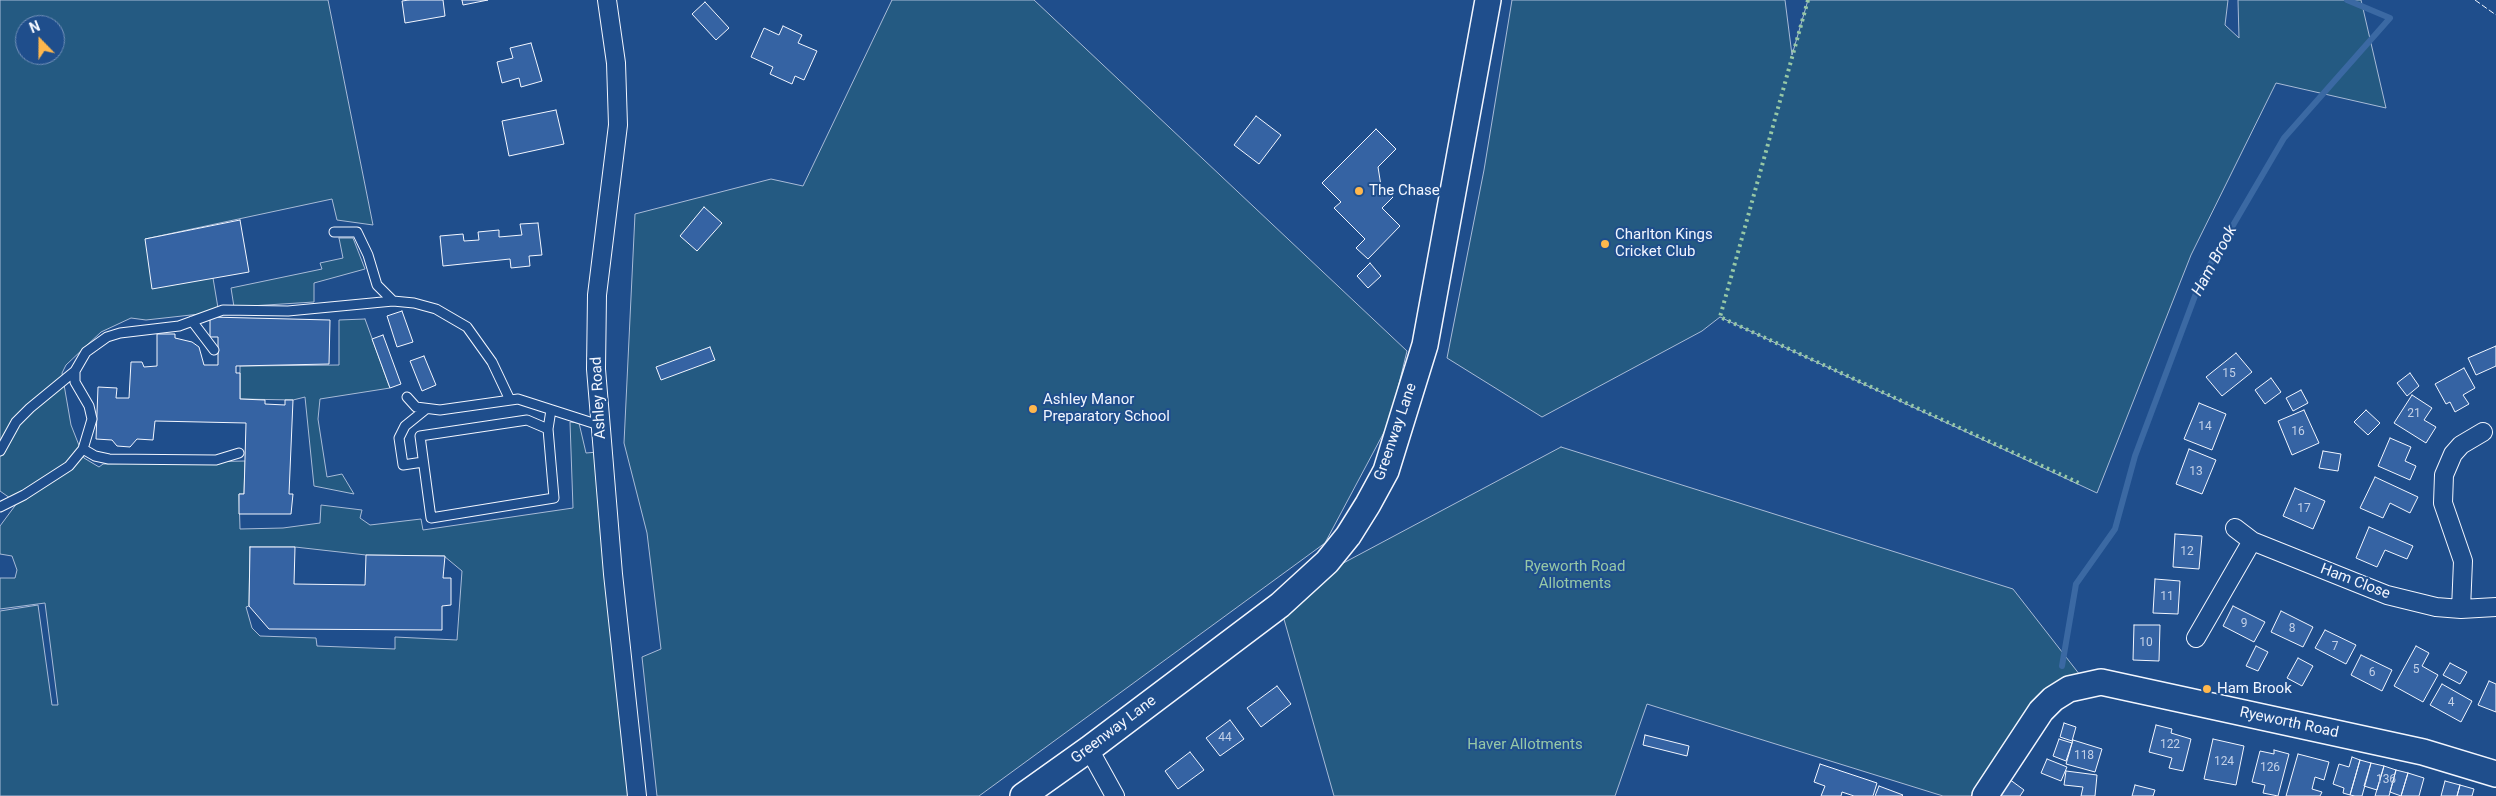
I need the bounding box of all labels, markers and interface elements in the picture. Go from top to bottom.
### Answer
north arrow [15,15,65,65]
text: N [27,18,42,36]
place label: The Chase [1369,182,1440,200]
marker: The Chase [1353,185,1365,197]
water label: Ham Brook [2188,222,2242,300]
place label: Charlton Kings Cricket Club [1615,226,1713,261]
marker: Charlton Kings Cricket Club [1599,238,1611,250]
street label: Ashley Road [588,356,610,440]
house number: 15 [2222,367,2236,381]
street label: Greenway Lane [1371,381,1421,483]
place label: Ashley Manor Preparatory School [1043,391,1170,426]
marker: Ashley Manor Preparatory School [1027,403,1039,415]
house number: 21 [2407,407,2421,421]
house number: 14 [2198,420,2212,434]
house number: 16 [2291,425,2305,439]
house number: 13 [2189,465,2203,479]
house number: 17 [2297,502,2311,516]
house number: 12 [2180,545,2194,559]
park label: Ryeworth Road Allotments [1525,558,1625,593]
street label: Ham Close [2318,560,2392,604]
house number: 11 [2160,590,2174,604]
house number: 9 [2241,617,2247,631]
house number: 8 [2289,622,2295,636]
house number: 10 [2139,636,2153,650]
house number: 7 [2332,640,2338,654]
house number: 5 [2413,663,2419,677]
house number: 6 [2369,666,2375,680]
place label: Ham Brook [2217,680,2292,698]
marker: Ham Brook [2201,683,2213,695]
street label: Greenway Lane [1068,692,1160,768]
house number: 4 [2448,696,2454,710]
street label: Ryeworth Road [2238,704,2340,742]
house number: 44 [1218,731,1232,745]
park label: Haver Allotments [1467,736,1583,754]
house number: 122 [2160,738,2180,752]
house number: 118 [2074,749,2094,763]
house number: 124 [2214,755,2234,769]
house number: 126 [2260,761,2280,775]
house number: 136 [2376,773,2396,787]

